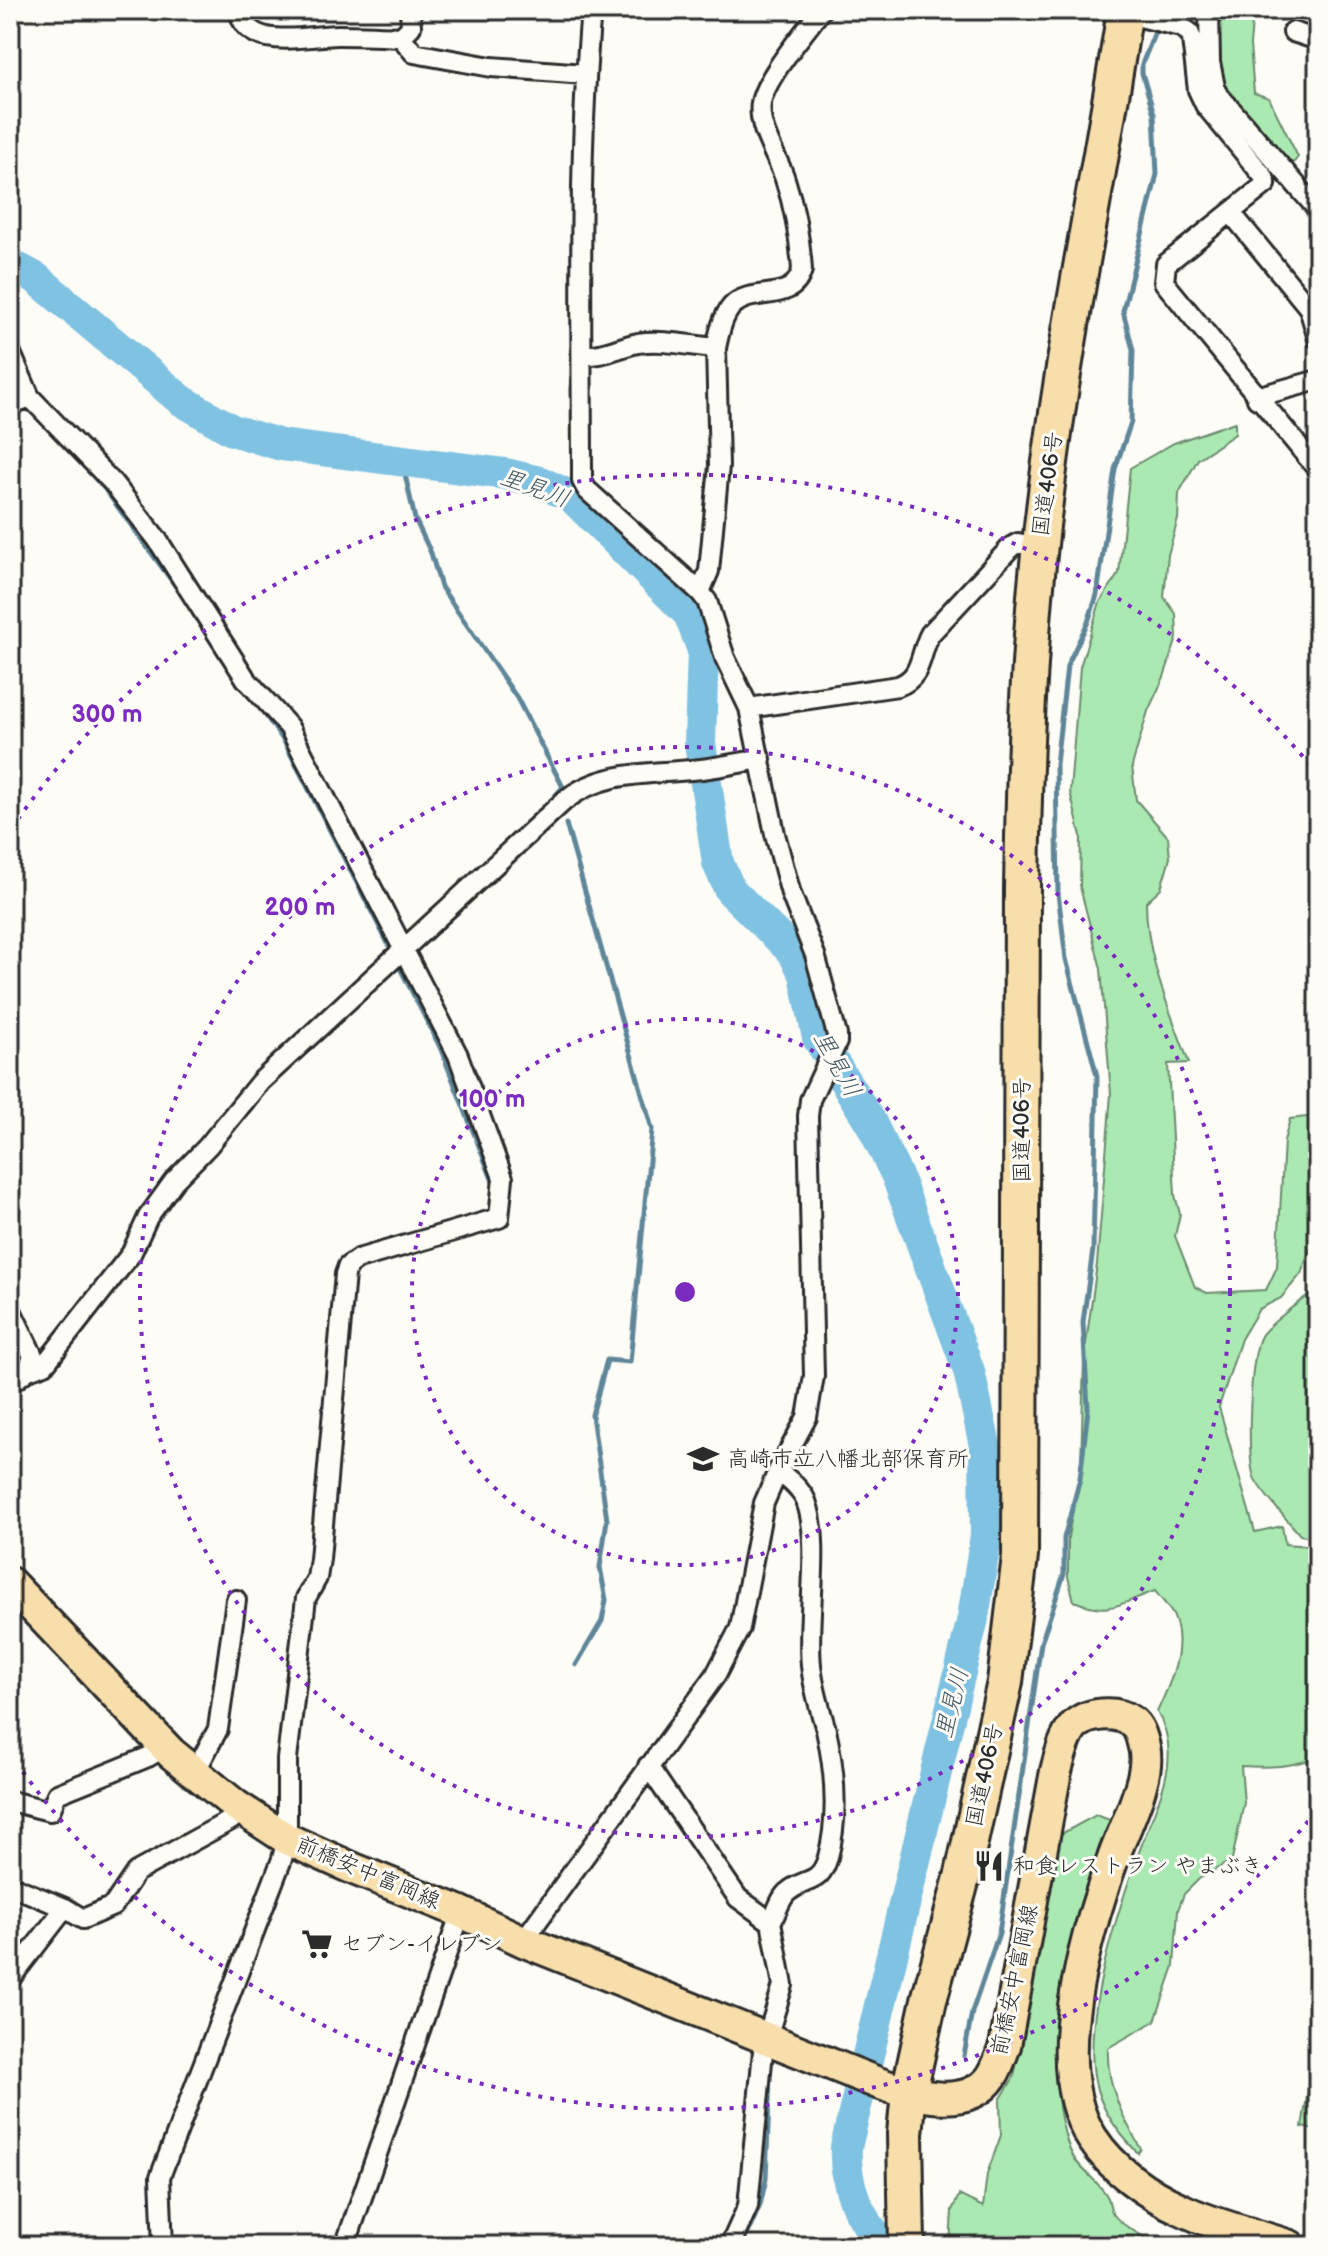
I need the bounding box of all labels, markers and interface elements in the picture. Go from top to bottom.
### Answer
street label: 国道406号 [1027,430,1069,538]
water label: 里見川 [496,462,574,514]
text: 300 m [72,700,142,729]
text: 200 m [265,893,335,922]
water label: 里見川 [807,1025,867,1103]
street label: 国道406号 [1009,1077,1036,1183]
text: 100 m [459,1085,525,1114]
centre of rings [671,1278,699,1306]
school or university icon: 高崎市立八幡北部保育所 [686,1442,720,1476]
place label: 高崎市立八幡北部保育所 [727,1446,969,1473]
water label: 里見川 [929,1665,975,1741]
street label: 国道406号 [961,1720,1009,1830]
street label: 前橋安中富岡線 [292,1830,444,1916]
restaurant icon: 和食レストラン やまぶき [972,1849,1006,1883]
place label: 和食レストラン やまぶき [1013,1853,1263,1880]
street label: 前橋安中富岡線 [986,1902,1044,2058]
supermarket icon: セブン-イレブン [300,1927,334,1961]
place label: セブン-イレブン [341,1931,503,1958]

